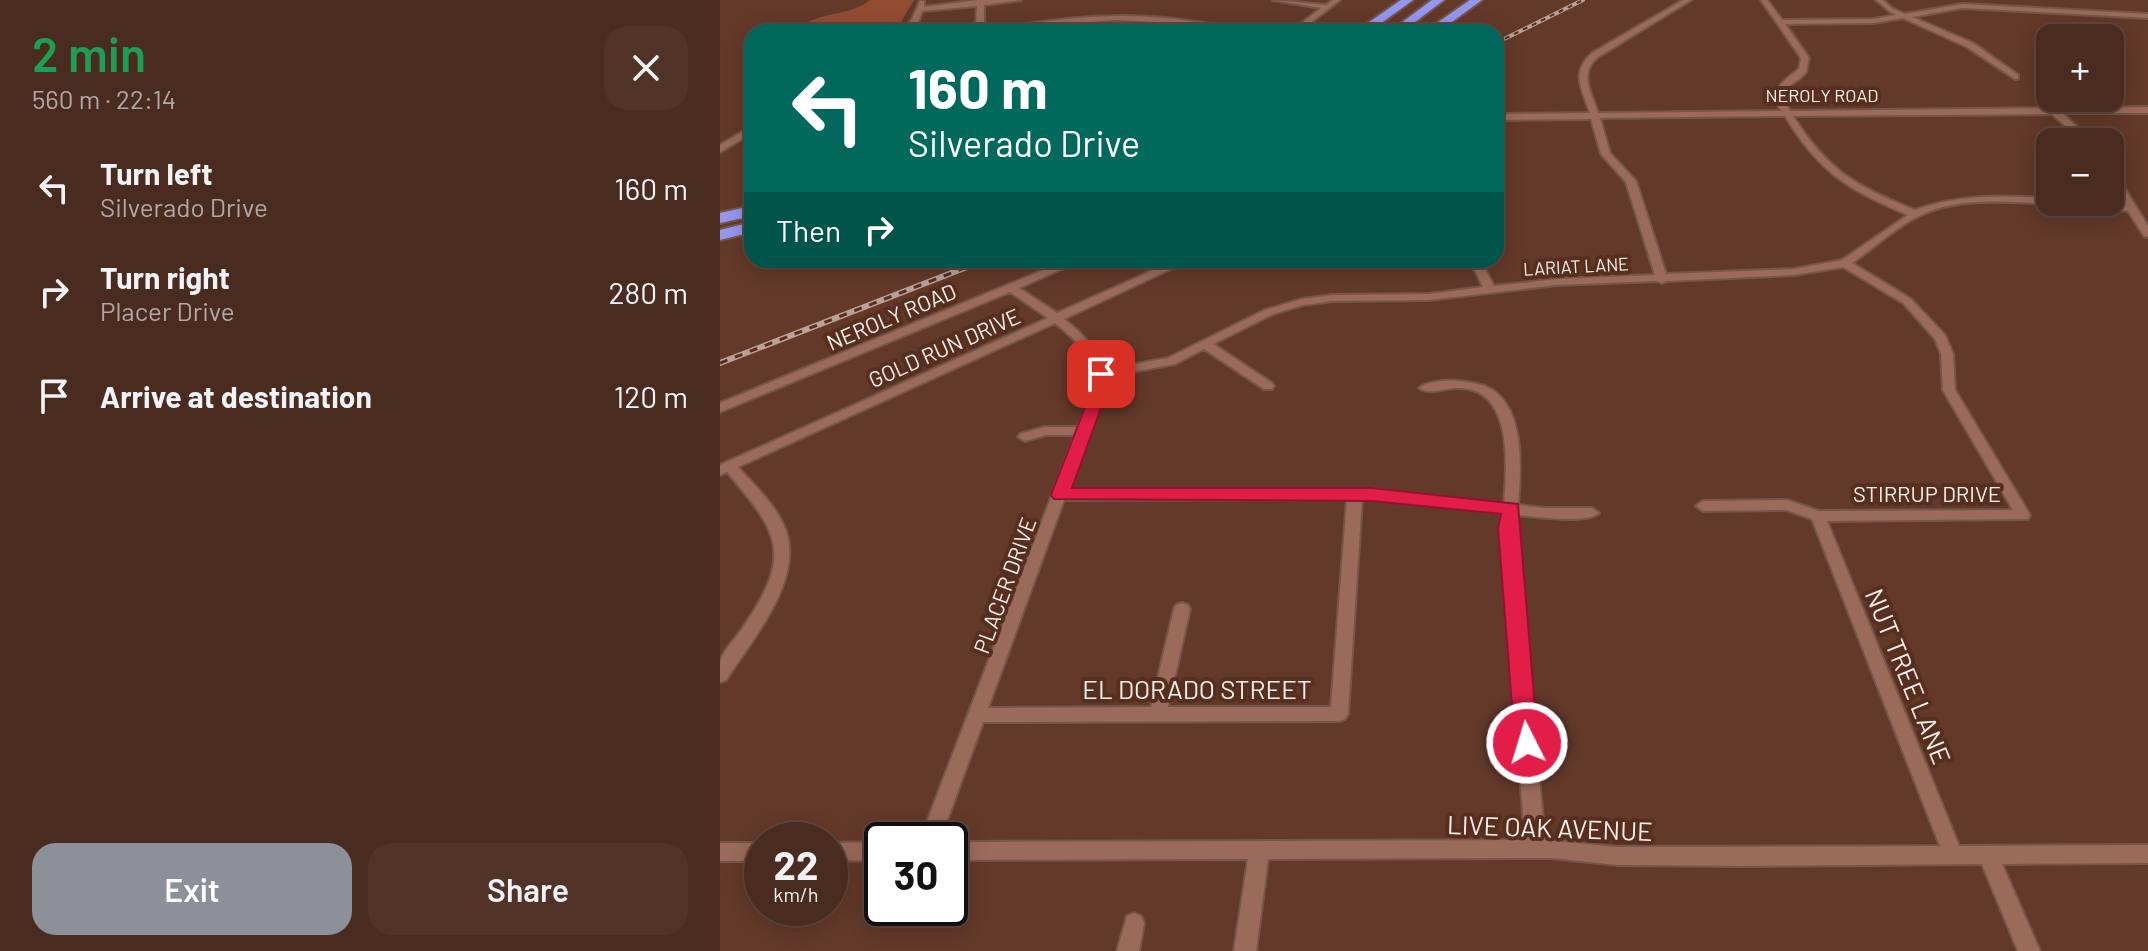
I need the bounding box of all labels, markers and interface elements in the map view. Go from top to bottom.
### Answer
text: 2 min [32,24,146,82]
map controls [2036,24,2124,216]
button: + [2036,24,2124,112]
button: close [604,26,688,110]
text: 160 m [908,53,1048,120]
icon: left [776,56,880,160]
text: 560 m · 22:14 [32,83,176,114]
street label: NEROLY ROAD [1766,84,1878,106]
text: Silverado Drive [908,121,1140,164]
button: − [2036,128,2124,216]
text: Turn left [100,155,213,191]
icon: left [32,166,76,210]
text: 160 m [614,170,688,206]
text: Silverado Drive [100,191,268,222]
icon: right [857,208,901,252]
text: Then [776,212,841,248]
street label: LARIAT LANE [1523,252,1629,280]
text: Turn right [100,259,230,295]
icon: right [32,270,76,314]
text: 280 m [609,274,688,310]
street label: NEROLY ROAD [822,277,960,355]
text: Placer Drive [100,295,235,326]
street label: GOLD RUN DRIVE [864,302,1024,392]
pin [1067,340,1135,408]
icon: arrive [1079,352,1123,396]
icon: arrive [32,374,76,418]
text: Arrive at destination [100,378,372,414]
text: 120 m [614,378,688,414]
street label: STIRRUP DRIVE [1853,480,2001,506]
street label: PLACER DRIVE [967,513,1041,657]
street label: NUT TREE LANE [1860,584,1958,768]
street label: EL DORADO STREET [1082,673,1312,704]
position arrow [1485,701,1569,785]
street label: LIVE OAK AVENUE [1447,808,1653,846]
speed limit sign: 30 [864,822,968,926]
text: 22 [774,840,818,888]
button: Exit [32,843,352,935]
button: Share [368,843,688,935]
text: km/h [773,882,819,906]

